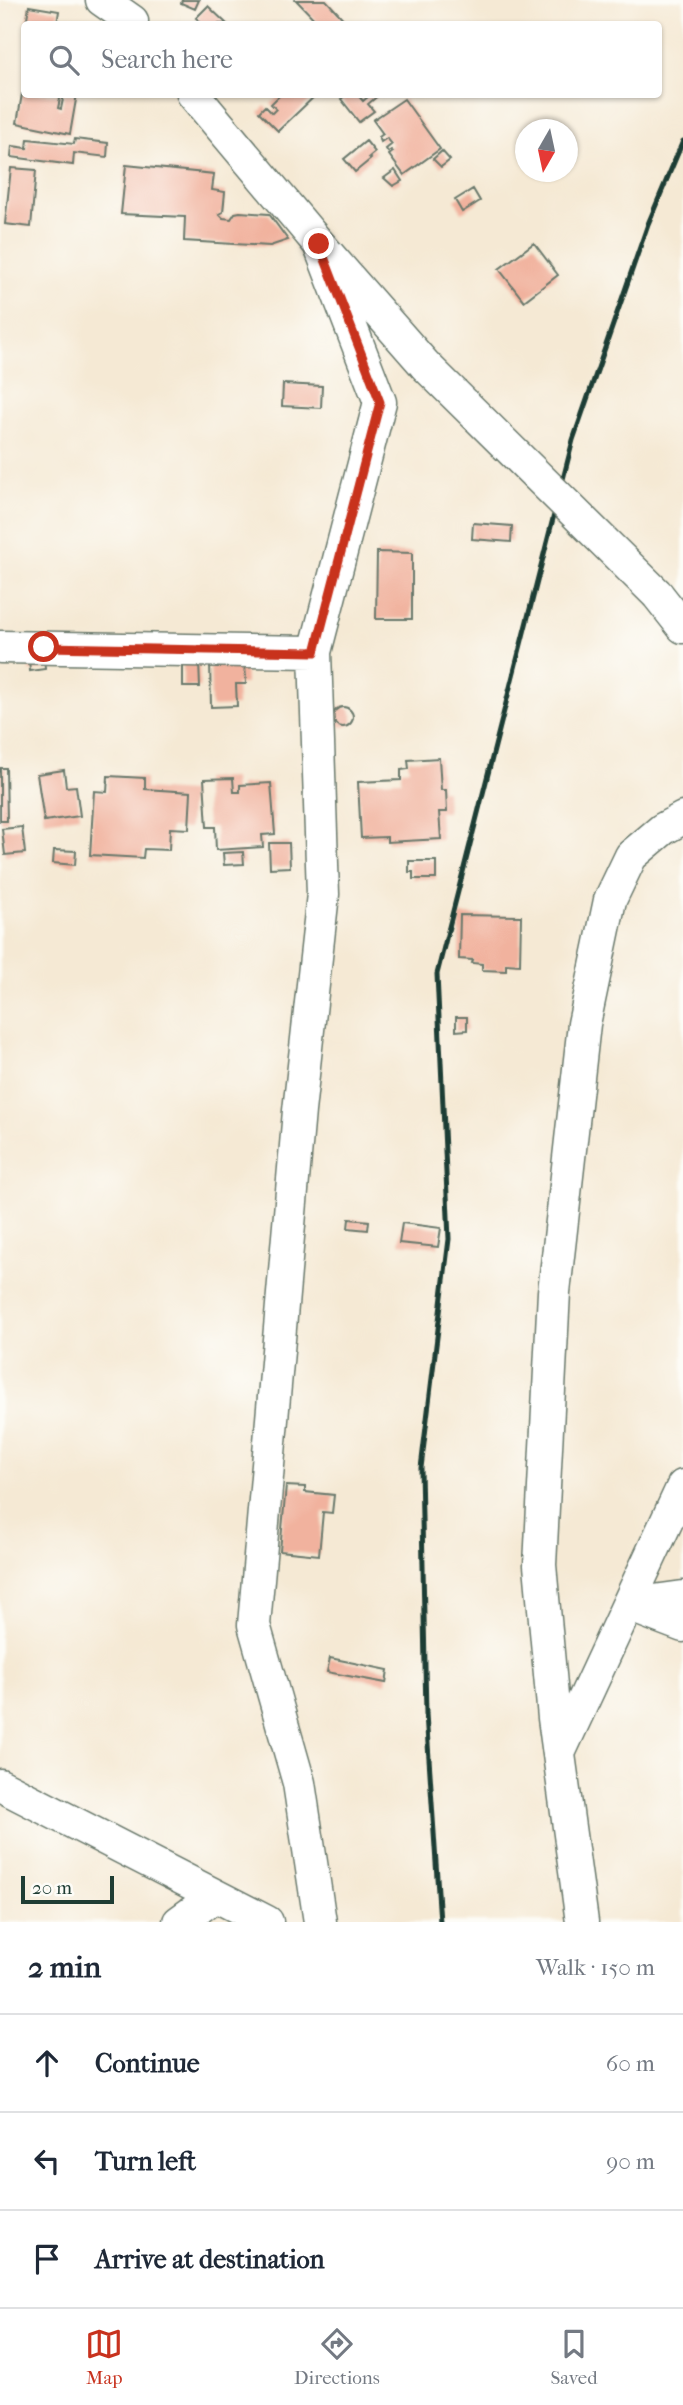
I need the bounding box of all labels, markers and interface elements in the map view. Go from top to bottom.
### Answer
search box [21,21,662,98]
icon: search [45,41,83,79]
text: Search here [101,44,233,75]
north arrow [515,119,578,182]
route end [303,228,334,259]
route start [28,631,59,662]
scale bar [21,1873,114,1905]
text: 20 m [32,1877,72,1899]
text: 2 min [28,1950,101,1985]
text: Walk · 150 m [536,1954,655,1981]
icon: ahead [28,2044,66,2082]
text: Continue [95,2048,200,2079]
text: 60 m [606,2050,655,2077]
icon: left [28,2142,66,2180]
text: Turn left [95,2146,196,2177]
text: 90 m [606,2148,655,2175]
icon: arrive [28,2240,66,2278]
text: Arrive at destination [95,2244,325,2275]
tab: Map [85,2325,123,2389]
tab: Directions [294,2325,380,2389]
tab: Saved [550,2325,598,2389]

